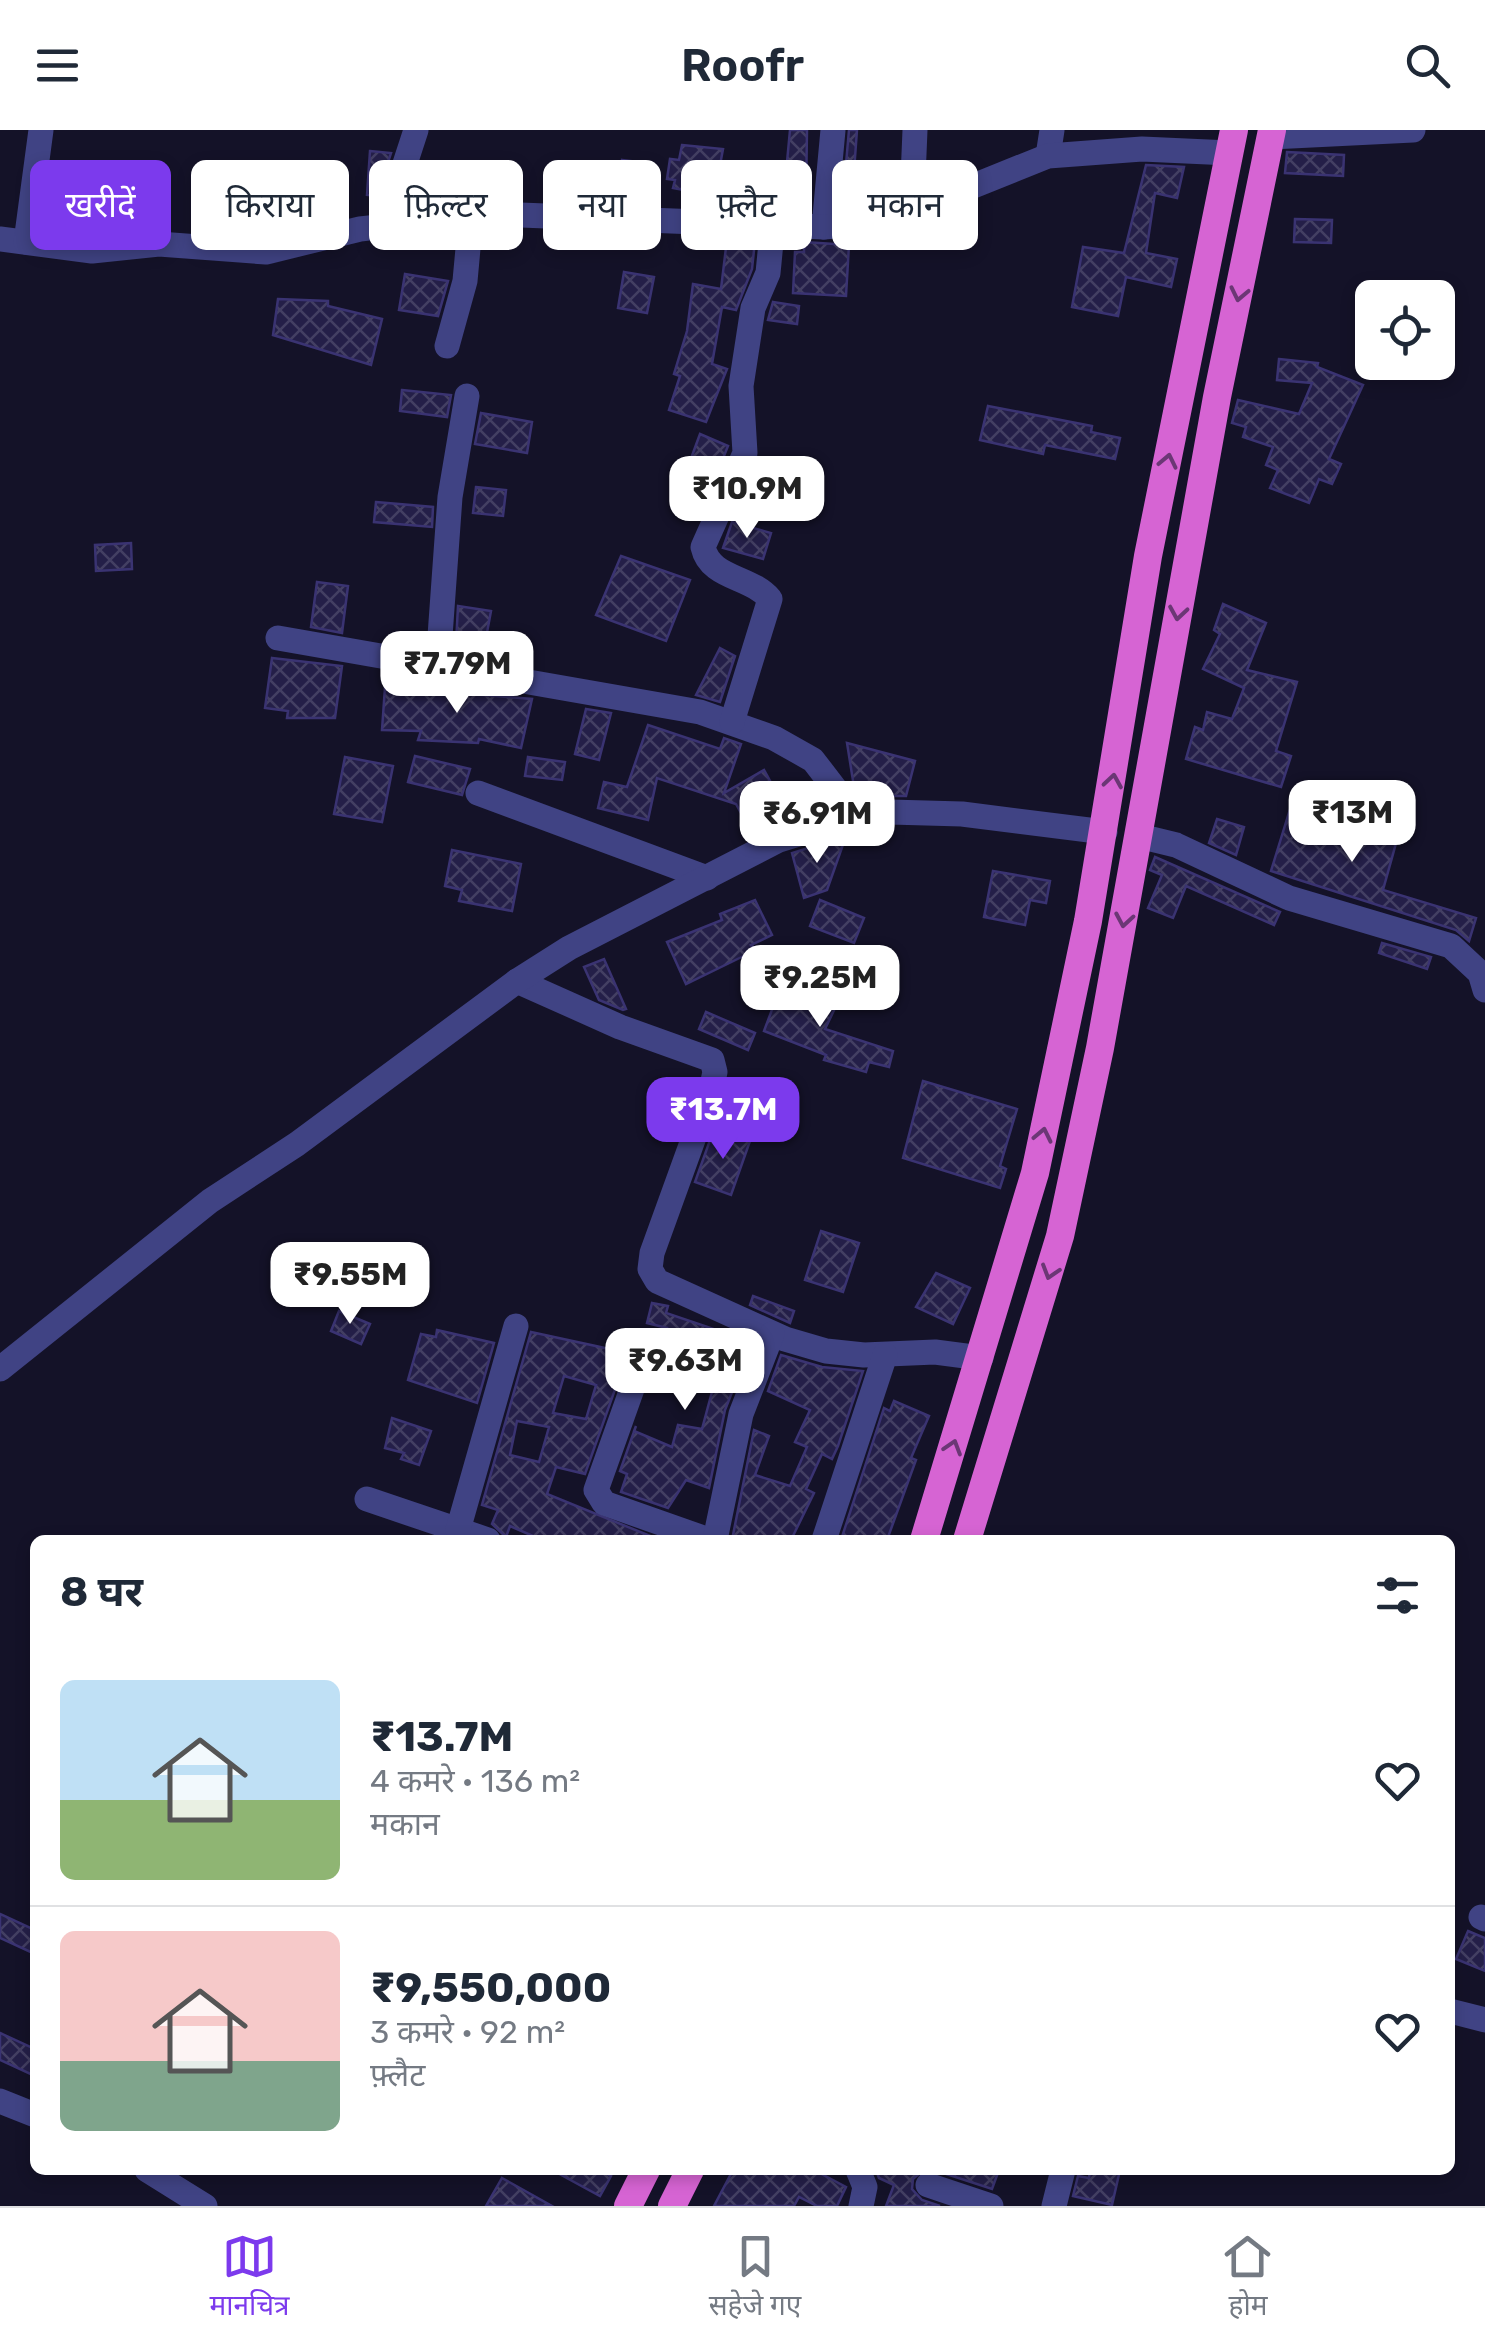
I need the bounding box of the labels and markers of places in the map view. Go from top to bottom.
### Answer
pin: ₹10.9M [666,456,828,541]
pin: ₹7.79M [376,631,538,716]
pin: ₹13M [1293,780,1411,865]
pin: ₹6.91M [736,781,898,866]
pin: ₹9.25M [739,945,901,1030]
pin: ₹13.7M [642,1077,804,1162]
pin: ₹9.55M [269,1242,431,1327]
pin: ₹9.63M [604,1328,766,1413]

